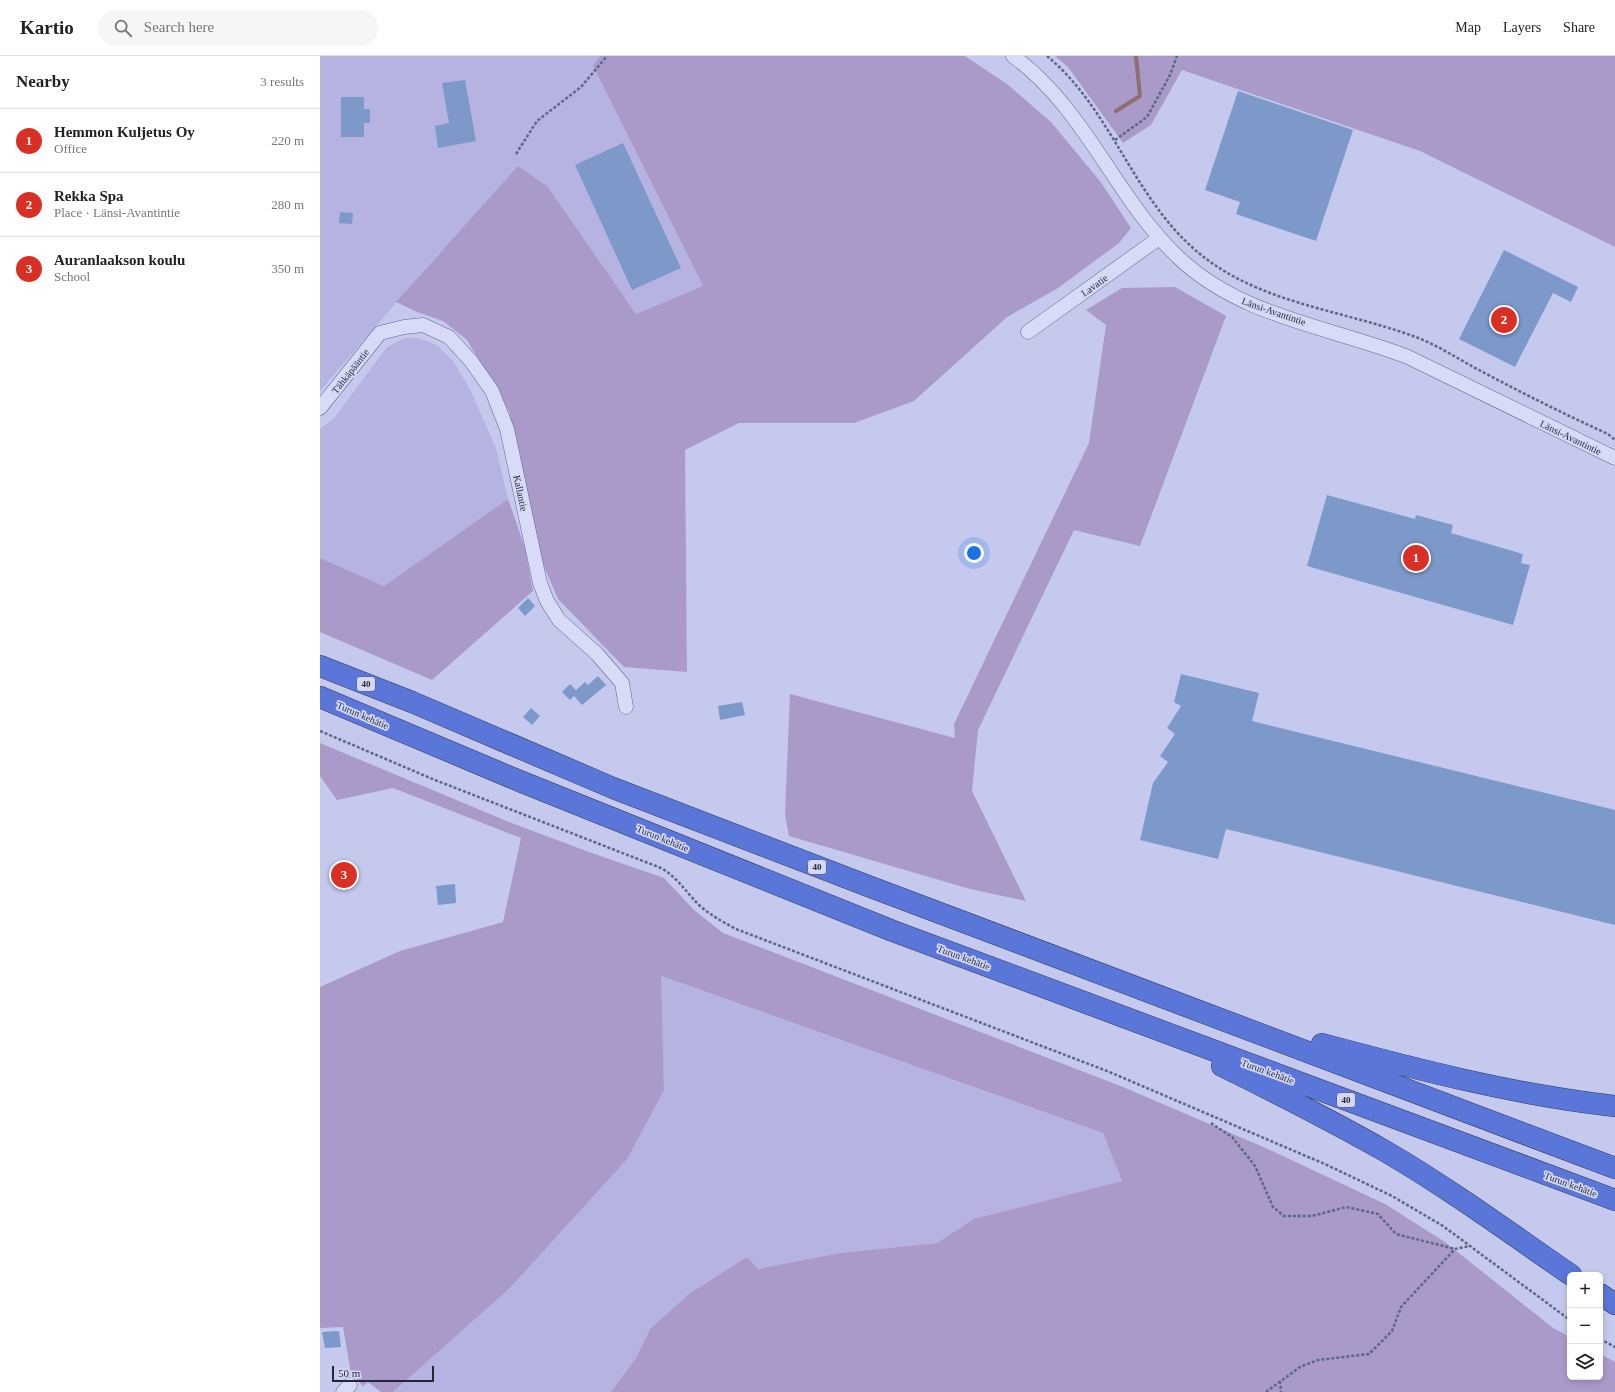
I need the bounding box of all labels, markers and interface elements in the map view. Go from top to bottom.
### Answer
search box [98,10,378,46]
text: Kartio [20,17,74,38]
icon: search [112,17,134,39]
text: Search here [144,19,214,35]
text: Map [1455,20,1481,35]
text: Layers [1503,20,1541,35]
text: Share [1563,20,1595,35]
text: Nearby [16,72,70,91]
text: 3 results [260,74,304,89]
text: Hemmon Kuljetus Oy [54,124,195,140]
text: 1 [26,133,32,148]
text: 220 m [271,133,304,148]
text: Office [54,141,87,156]
text: Rekka Spa [54,188,124,204]
text: 2 [26,197,32,212]
text: 280 m [271,197,304,212]
text: Place · Länsi-Avantintie [54,205,180,220]
text: Auranlaakson koulu [54,252,185,268]
text: 3 [26,261,32,276]
text: 350 m [271,261,304,276]
text: School [54,269,90,284]
street label: Lavatie [1079,272,1110,299]
street label: Länsi-Avantintie [1240,295,1308,328]
pin: 2 [1491,305,1517,335]
street label: Tähkäpääntie [329,346,372,396]
street label: Länsi-Avantintie [1538,418,1604,457]
street label: Kallantie [511,474,530,513]
your location [964,543,984,563]
pin: 1 [1403,543,1429,573]
road number: 40 [357,677,375,691]
street label: Turun kehätie [335,700,391,732]
street label: Turun kehätie [635,823,691,854]
pin: 3 [331,860,357,890]
road number: 40 [808,860,826,874]
street label: Turun kehätie [936,943,992,972]
street label: Turun kehätie [1240,1057,1296,1086]
road number: 40 [1337,1093,1355,1107]
street label: Turun kehätie [1543,1170,1599,1199]
map controls [1567,1272,1603,1380]
button: + [1567,1272,1603,1308]
button: − [1567,1308,1603,1344]
button: layers [1567,1344,1603,1380]
scale bar [332,1364,434,1383]
text: 50 m [338,1367,360,1379]

